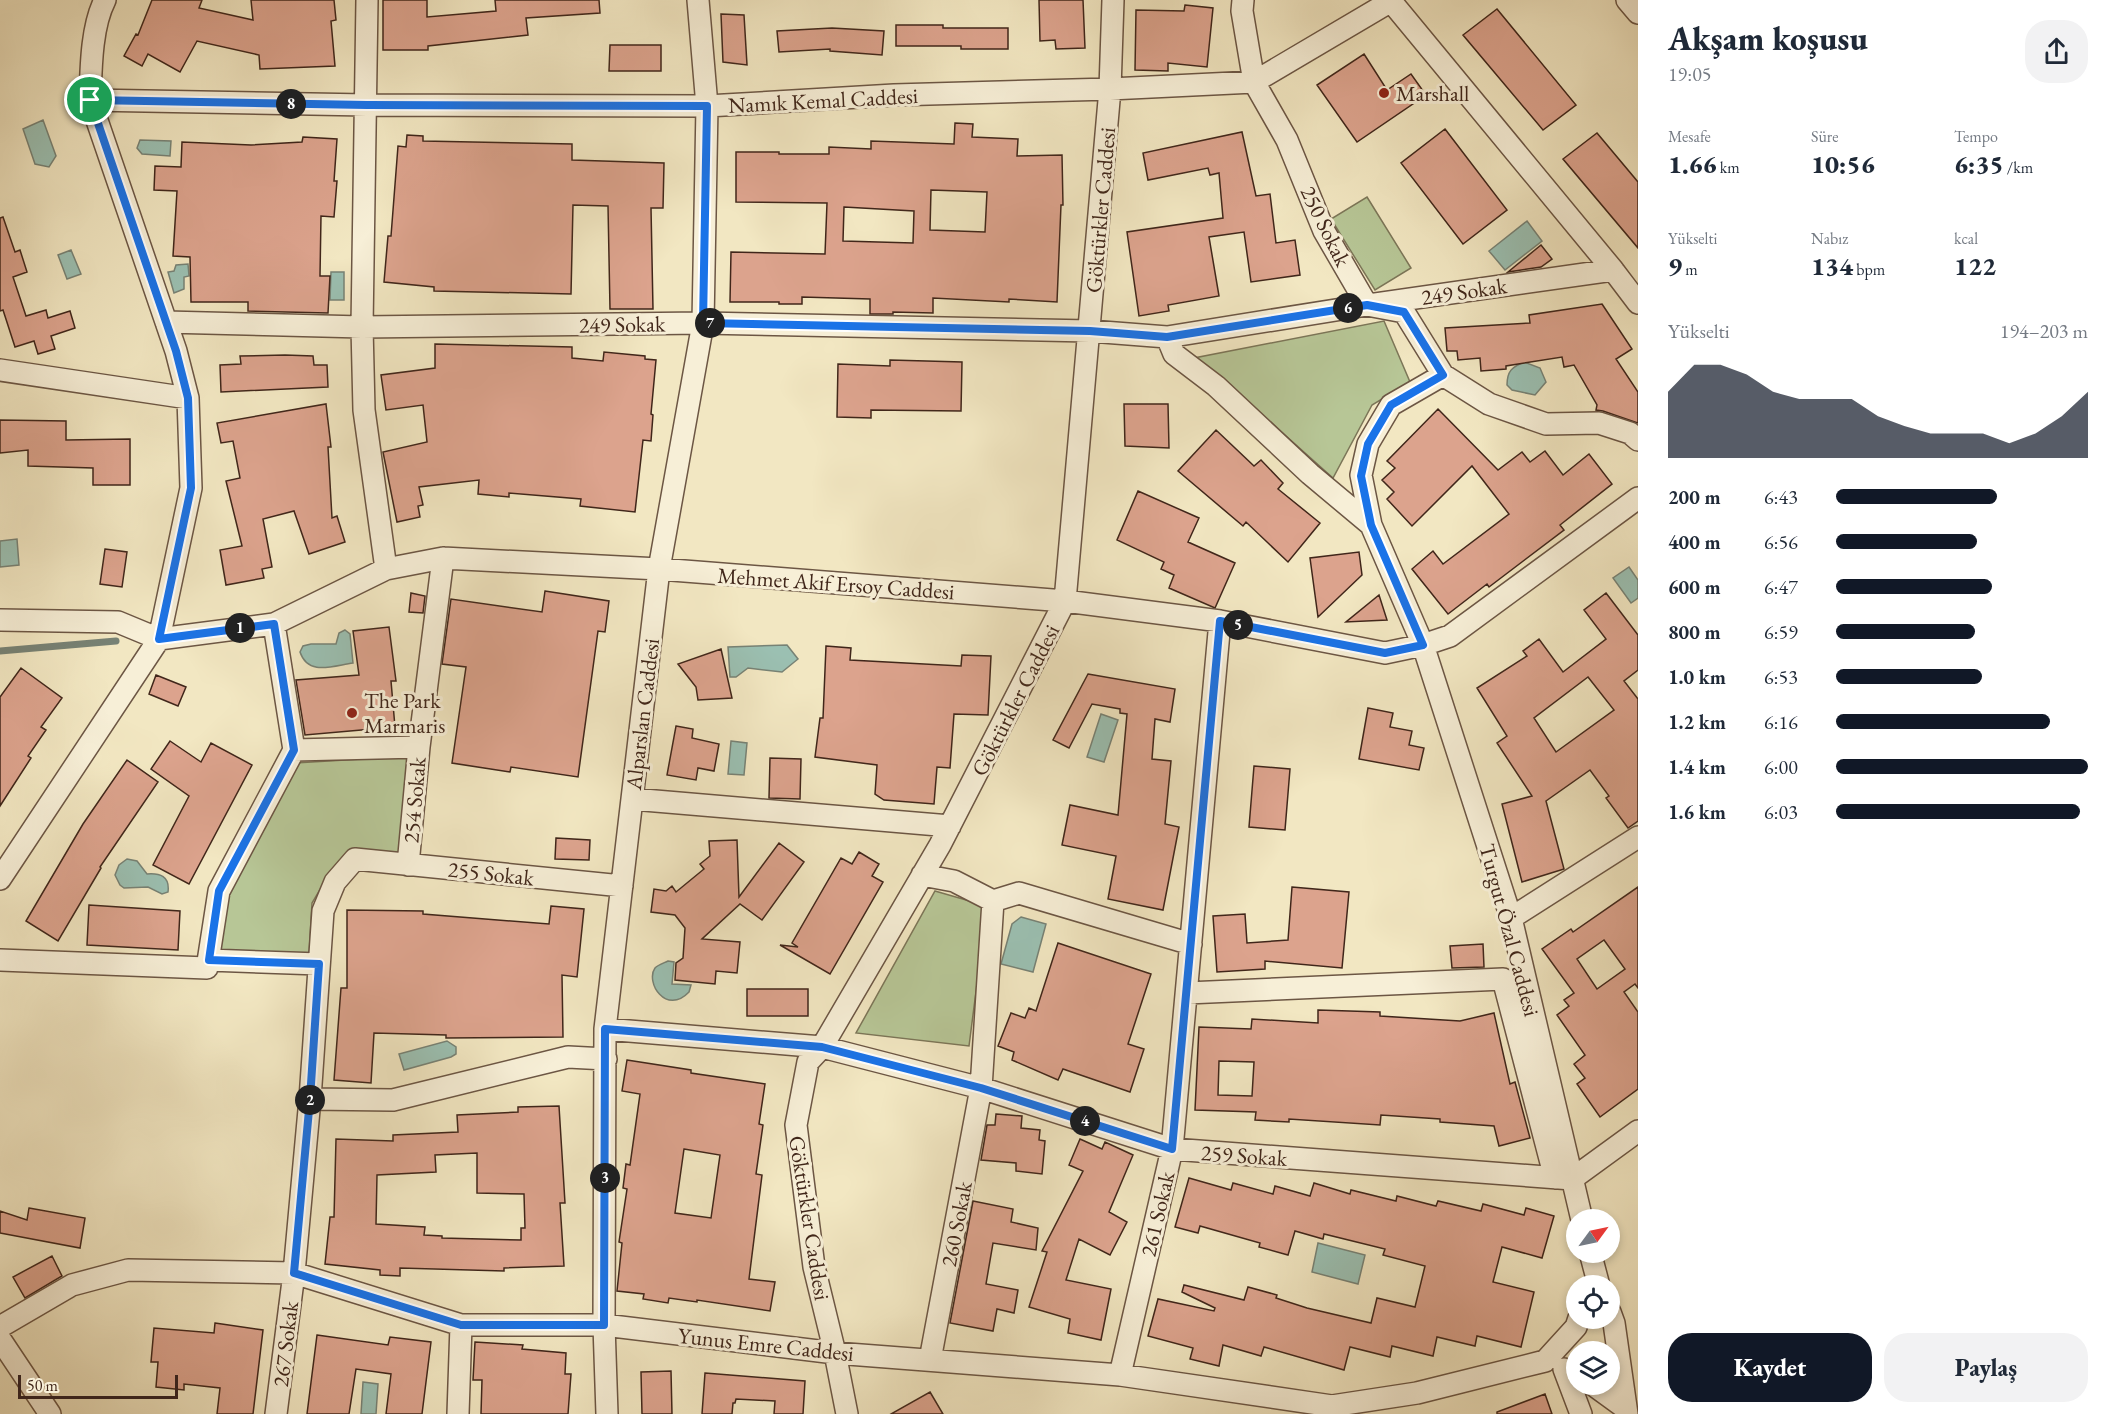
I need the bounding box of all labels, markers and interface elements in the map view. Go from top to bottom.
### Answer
text: Akşam koşusu [1668,17,1868,60]
button: share [2025,20,2088,83]
text: 19:05 [1668,61,1711,87]
pin [64,74,115,125]
place label: Marshall [1396,79,1469,108]
street label: Namık Kemal Caddesi [727,81,919,120]
icon: arrive [73,83,106,116]
marker: Marshall [1377,86,1391,100]
pin: 8 [276,89,306,119]
text: 8 [287,93,295,114]
street label: Göktürkler Caddesi [1079,126,1122,294]
text: Mesafe [1668,126,1711,147]
text: Süre [1811,126,1838,147]
text: Tempo [1954,126,1998,147]
text: 1.66 [1668,147,1717,181]
text: 10:56 [1811,147,1875,181]
text: 6:35 [1954,147,2004,181]
text: km [1717,157,1740,178]
text: /km [2004,157,2033,178]
street label: 250 Sokak [1294,181,1358,272]
text: Yükselti [1668,228,1717,249]
text: Nabız [1811,228,1848,249]
text: kcal [1954,228,1978,249]
text: 9 [1668,249,1682,283]
text: 134 [1811,249,1853,283]
text: 122 [1954,249,1996,283]
text: m [1682,259,1698,280]
text: bpm [1853,259,1885,280]
street label: 249 Sokak [1419,271,1509,312]
pin: 6 [1333,293,1363,323]
text: 6 [1344,297,1352,318]
pin: 7 [695,308,725,338]
street label: 249 Sokak [579,309,666,340]
text: 7 [706,312,714,333]
text: Yükselti [1668,318,1730,344]
text: 194–203 m [2000,318,2088,344]
text: 200 m [1668,484,1721,510]
text: 6:43 [1764,484,1798,510]
text: 400 m [1668,529,1721,555]
text: 6:56 [1764,529,1798,555]
street label: Mehmet Akif Ersoy Caddesi [716,561,955,606]
text: 600 m [1668,574,1721,600]
text: 6:47 [1764,574,1798,600]
pin: 5 [1223,610,1253,640]
pin: 1 [225,613,255,643]
text: 5 [1234,614,1242,635]
text: 1 [236,617,244,638]
street label: Göktürkler Caddesi [965,619,1066,781]
text: 800 m [1668,619,1721,645]
text: 6:59 [1764,619,1798,645]
street label: Alparslan Caddesi [619,637,666,793]
text: 1.0 km [1668,664,1726,690]
text: 6:53 [1764,664,1798,690]
place label: The Park Marmaris [364,686,445,740]
marker: The Park Marmaris [345,706,359,720]
text: 1.2 km [1668,709,1726,735]
text: 6:16 [1764,709,1798,735]
text: 1.4 km [1668,754,1726,780]
text: 6:00 [1764,754,1798,780]
street label: 254 Sokak [396,755,433,844]
text: 1.6 km [1668,799,1726,825]
text: 6:03 [1764,799,1798,825]
street label: Turgut Özal Caddesi [1473,841,1546,1020]
street label: 255 Sokak [447,855,536,892]
pin: 2 [295,1085,325,1115]
text: 2 [306,1089,314,1110]
pin: 4 [1070,1106,1100,1136]
text: 4 [1081,1110,1089,1131]
street label: Göktürkler Caddesi [782,1134,837,1303]
street label: 259 Sokak [1200,1138,1289,1173]
pin: 3 [590,1163,620,1193]
text: 3 [601,1167,609,1188]
street label: 261 Sokak [1134,1168,1181,1259]
street label: 260 Sokak [934,1178,979,1269]
north arrow [1566,1209,1620,1263]
map controls [1566,1209,1620,1395]
button: locate [1566,1275,1620,1329]
street label: 267 Sokak [266,1299,305,1389]
street label: Yunus Emre Caddesi [677,1321,855,1368]
button: Kaydet [1668,1333,1872,1402]
button: Paylaş [1884,1333,2088,1402]
button: layers [1566,1341,1620,1395]
scale bar [18,1372,178,1400]
text: 50 m [27,1375,58,1396]

